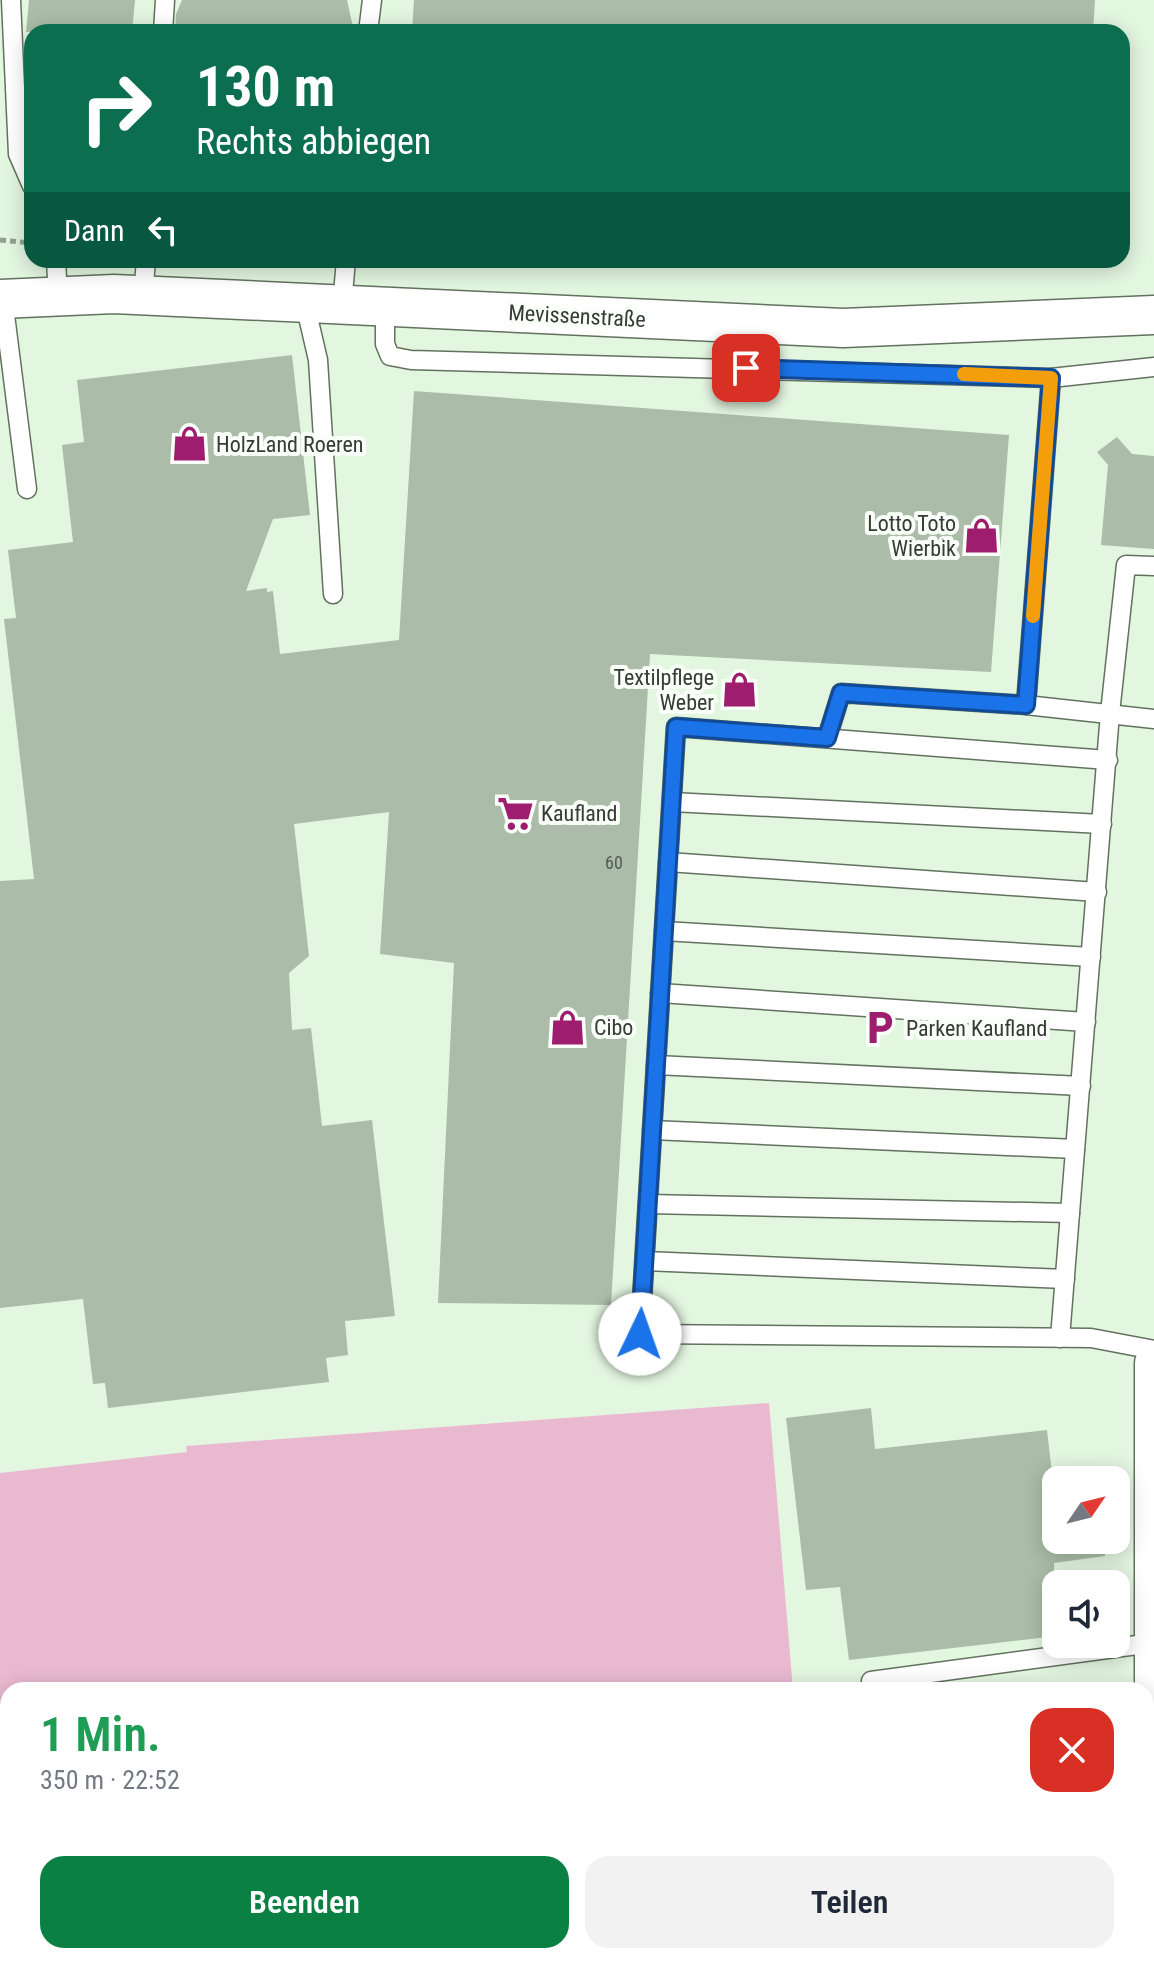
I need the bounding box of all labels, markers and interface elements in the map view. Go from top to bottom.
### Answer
text: 130 m [196,54,335,120]
icon: right [64,56,168,160]
text: Rechts abbiegen [196,121,431,163]
icon: left [141,208,185,252]
text: Dann [64,213,125,248]
street label: Mevissenstraße [508,300,646,332]
pin [712,334,780,402]
icon: arrive [724,346,768,390]
shop icon: HolzLand Roeren [171,425,209,463]
place label: HolzLand Roeren [216,432,364,457]
place label: Lotto Toto Wierbik [867,511,956,561]
shop icon: Lotto Toto Wierbik [963,517,1001,555]
place label: Textilpflege Weber [614,665,714,715]
shop icon: Textilpflege Weber [721,671,759,709]
supermarket icon: Kaufland [496,794,534,832]
place label: Kaufland [541,801,617,826]
house number: 60 [605,852,623,873]
shop icon: Cibo [549,1008,587,1046]
parking icon: Parken Kaufland [861,1009,899,1047]
place label: Cibo [594,1015,633,1040]
place label: Parken Kaufland [906,1016,1047,1041]
position arrow [598,1292,682,1376]
north arrow [1042,1466,1130,1554]
map controls [1042,1466,1130,1658]
button: sound [1042,1570,1130,1658]
text: 1 Min. [40,1706,161,1763]
button: close [1030,1708,1114,1792]
text: 350 m · 22:52 [40,1765,180,1795]
button: Beenden [40,1856,569,1948]
button: Teilen [585,1856,1114,1948]

